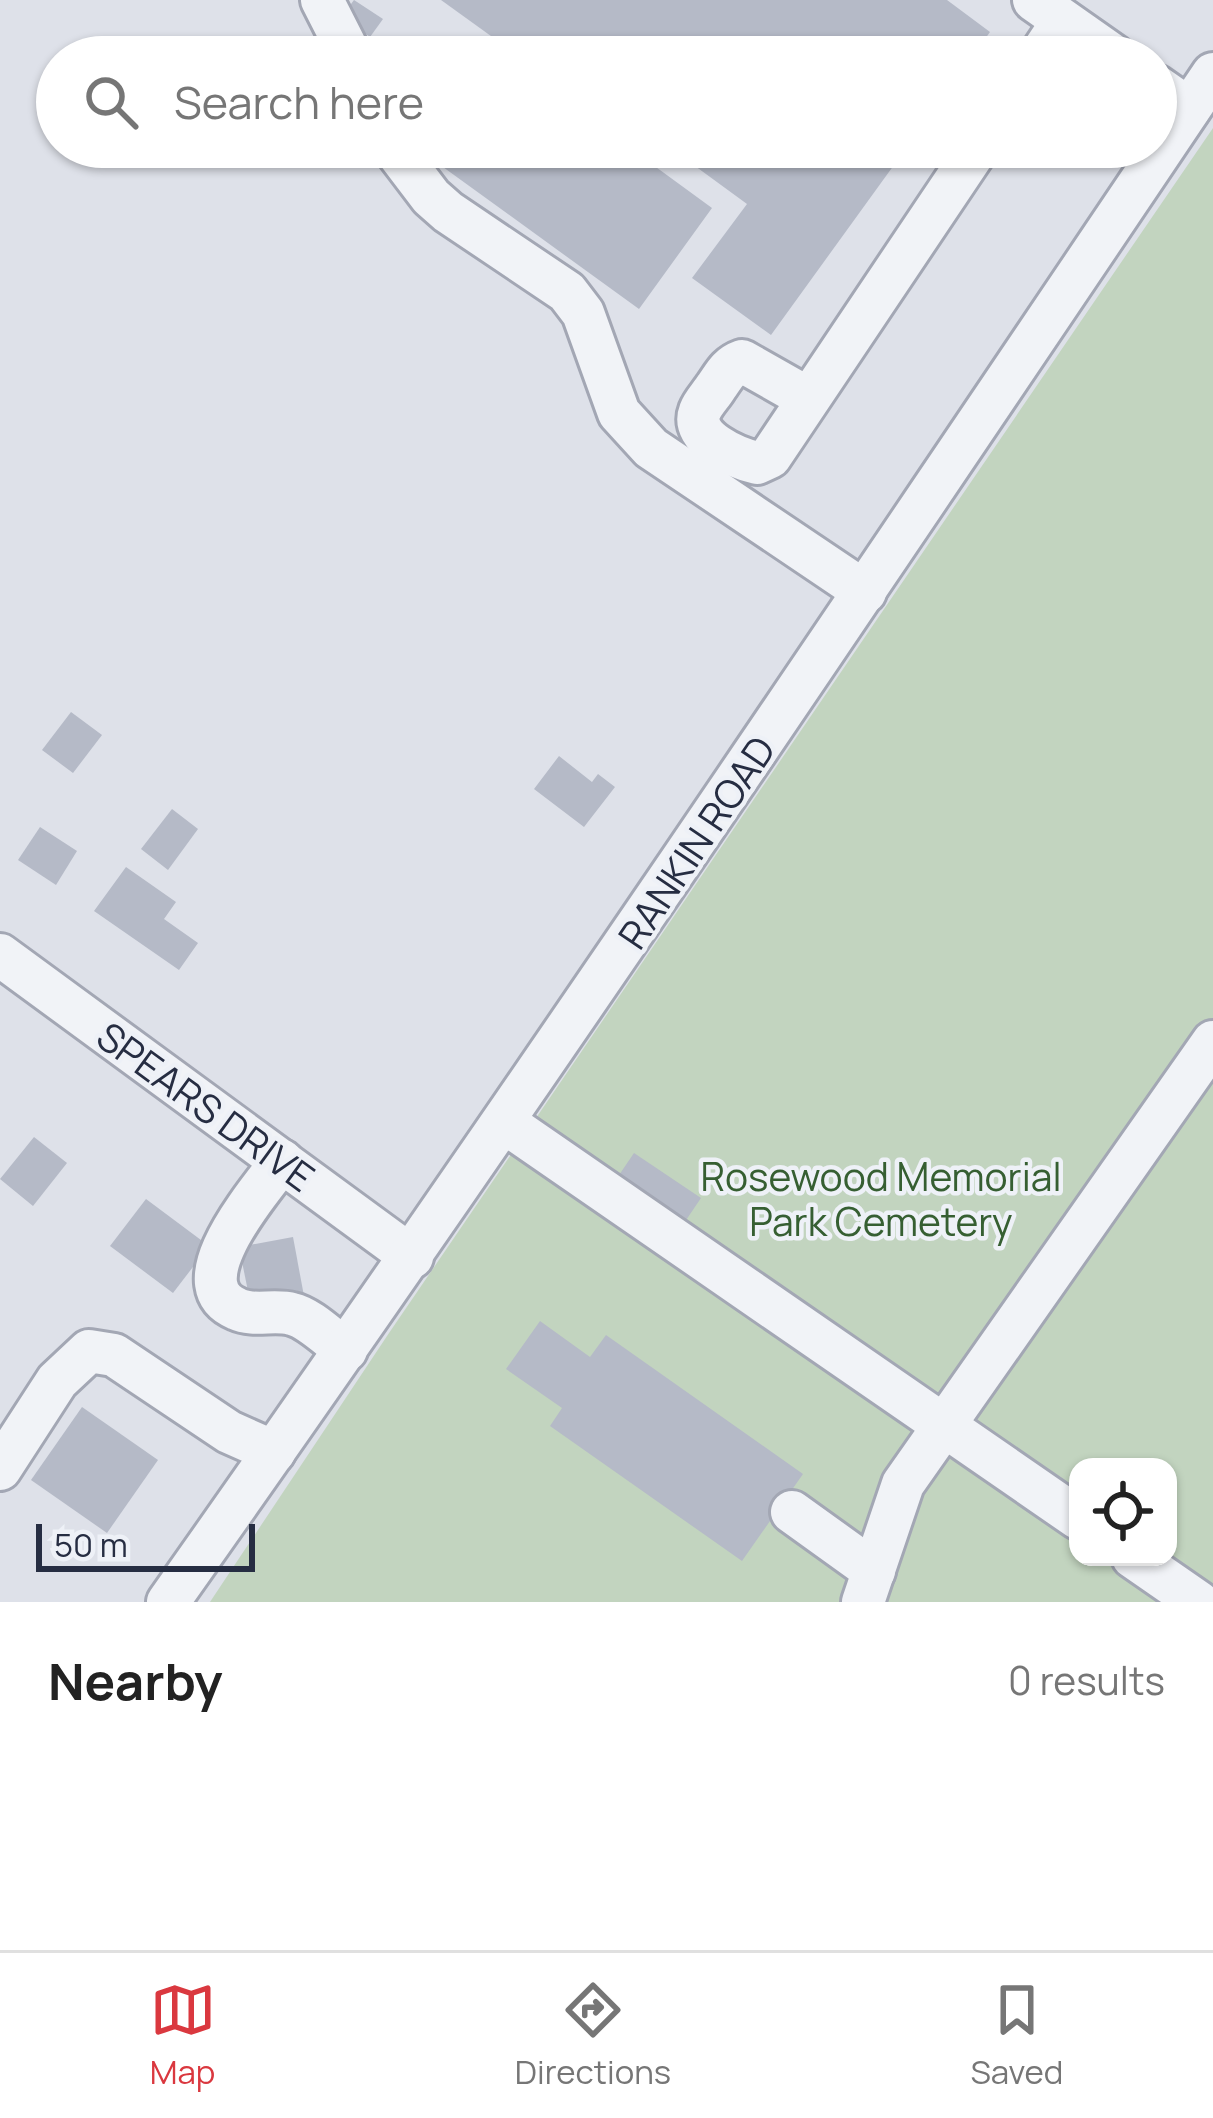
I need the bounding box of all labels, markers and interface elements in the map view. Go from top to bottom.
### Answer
search box [36,36,1177,168]
icon: search [78,69,144,135]
text: Search here [174,71,424,133]
street label: RANKIN ROAD [605,725,787,959]
street label: SPEARS DRIVE [86,1009,326,1203]
park label: Rosewood Memorial Park Cemetery [700,1149,1062,1248]
map controls [1069,1458,1177,1566]
button: locate [1069,1458,1177,1566]
scale bar [36,1518,255,1571]
text: 50 m [54,1522,128,1567]
text: Nearby [48,1646,223,1715]
text: 0 results [1008,1653,1165,1707]
tab: Map [150,1977,216,2094]
tab: Directions [515,1977,671,2094]
tab: Saved [970,1977,1063,2094]

